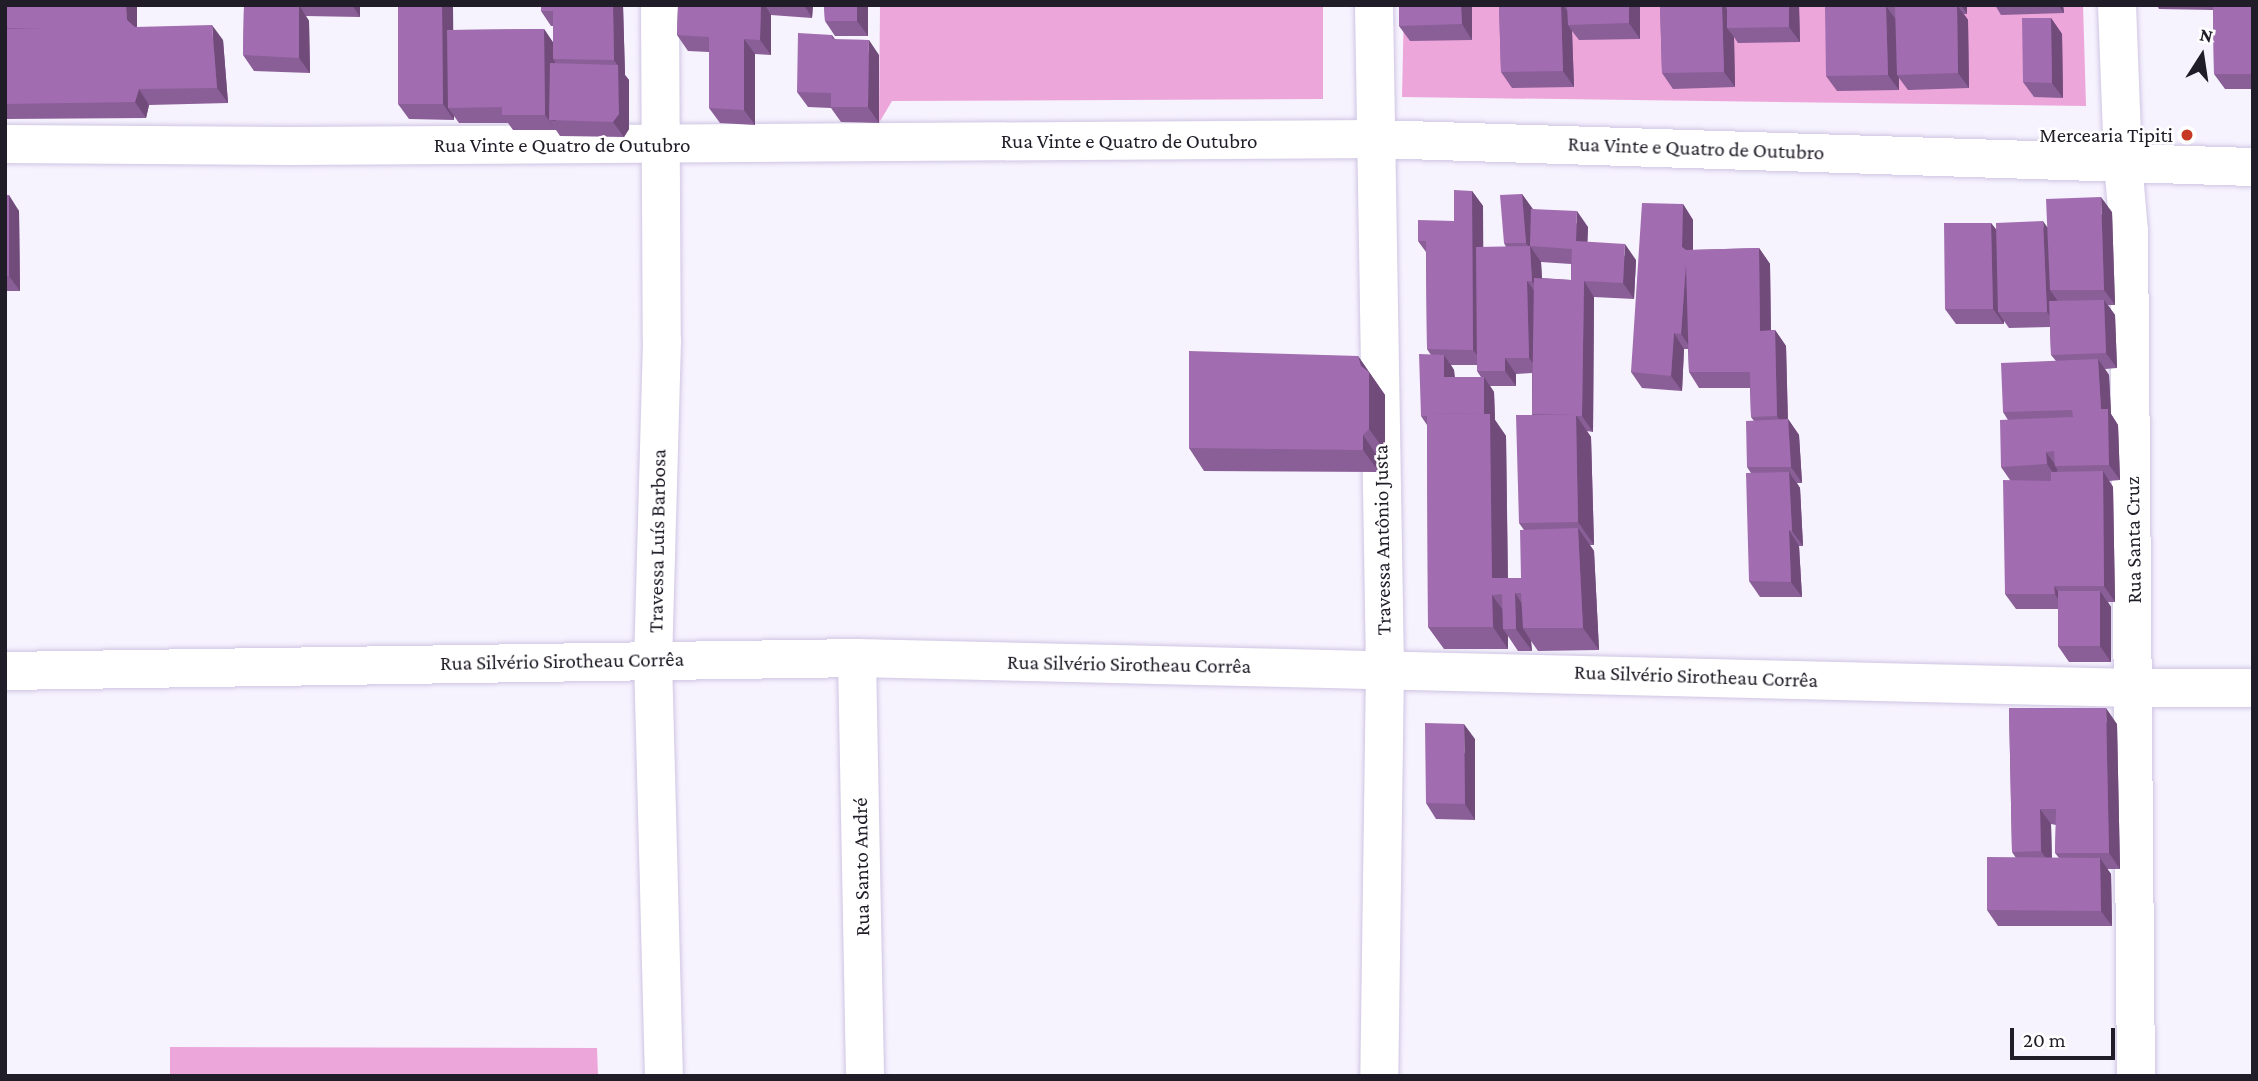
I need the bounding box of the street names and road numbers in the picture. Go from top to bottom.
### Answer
street label: Rua Vinte e Quatro de Outubro [1001,128,1257,154]
street label: Rua Vinte e Quatro de Outubro [1567,131,1825,165]
street label: Rua Vinte e Quatro de Outubro [434,132,690,158]
street label: Travessa Antônio Justa [1368,444,1396,636]
street label: Travessa Luís Barbosa [643,449,671,633]
street label: Rua Santa Cruz [2119,476,2147,604]
street label: Rua Silvério Sirotheau Corrêa [440,646,684,676]
street label: Rua Silvério Sirotheau Corrêa [1007,649,1251,679]
street label: Rua Silvério Sirotheau Corrêa [1574,659,1818,693]
street label: Rua Santo André [847,797,875,937]

